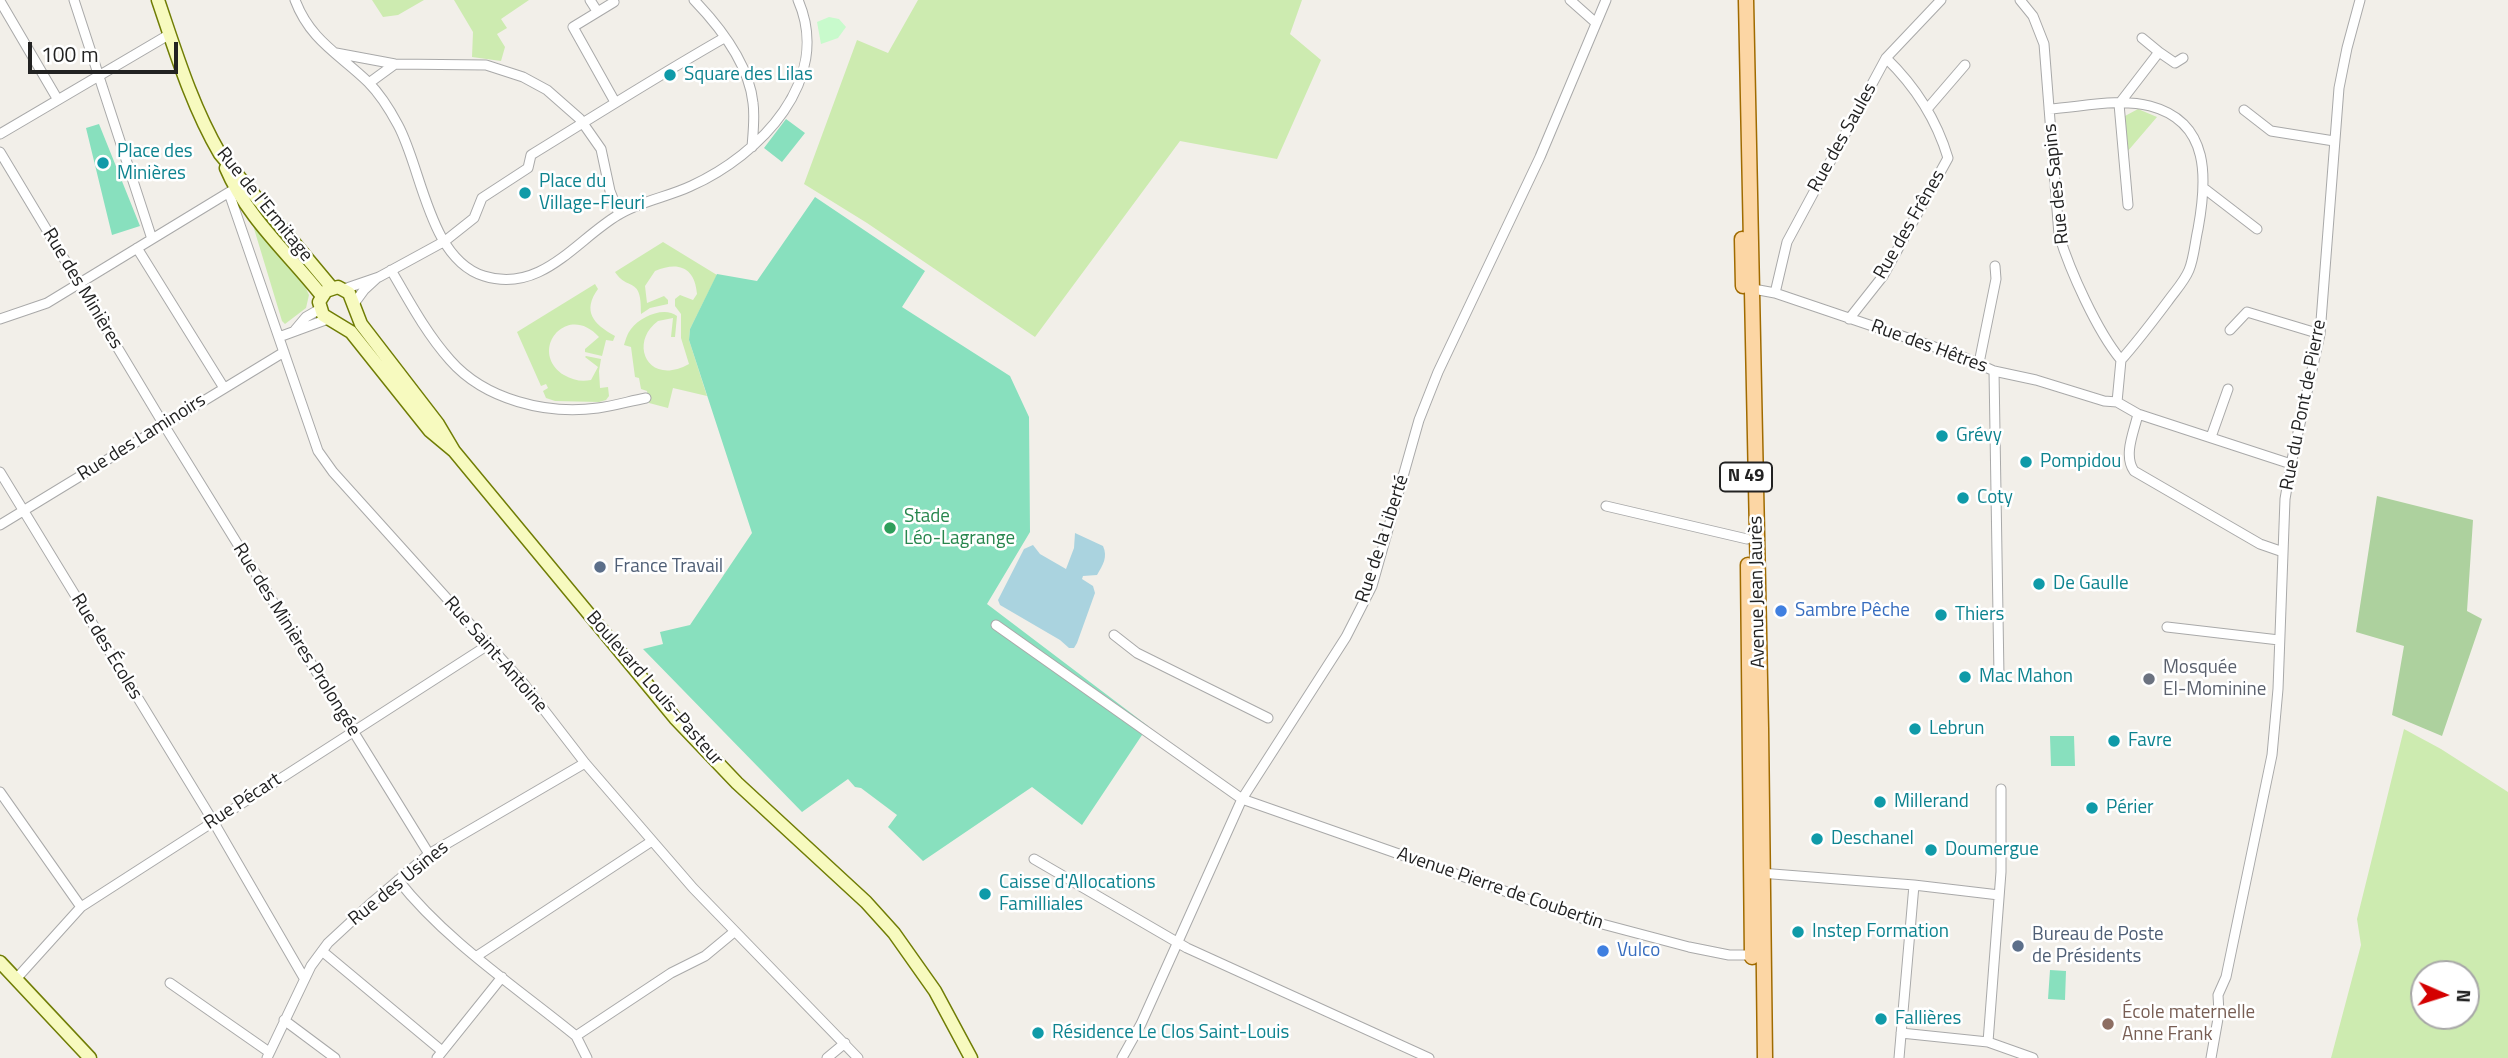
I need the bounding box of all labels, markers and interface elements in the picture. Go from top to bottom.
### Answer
scale bar [32,28,182,72]
text: 100 m [41,38,98,70]
place label: Square des Lilas [684,64,813,86]
marker: Square des Lilas [662,67,678,83]
street label: Rue des Saules [1804,80,1882,196]
street label: Rue des Sapins [2039,123,2075,245]
place label: Place des Minières [117,141,193,185]
street label: Rue de l'Ermitage [211,143,317,267]
marker: Place des Minières [95,155,111,171]
street label: Rue des Frênes [1870,166,1950,284]
place label: Place du Village-Fleuri [539,171,645,215]
marker: Place du Village-Fleuri [517,185,533,201]
street label: Rue des Minières [37,224,127,354]
street label: Rue des Hêtres [1868,315,1990,379]
street label: Rue du Pont de Pierre [2276,318,2332,492]
street label: Rue des Laminoirs [74,389,210,487]
place label: Grévy [1956,425,2002,447]
marker: Grévy [1934,428,1950,444]
place label: Pompidou [2040,451,2121,473]
marker: Pompidou [2018,454,2034,470]
road number: N 49 [1720,462,1772,491]
street label: Rue de la Liberté [1352,472,1414,606]
place label: Coty [1977,487,2013,509]
marker: Coty [1955,490,1971,506]
place label: Stade Léo-Lagrange [904,506,1015,550]
street label: Avenue Jean Jaurès [1745,516,1771,668]
marker: Stade Léo-Lagrange [882,520,898,536]
street label: Rue des Minières Prolongée [227,540,365,740]
place label: France Travail [614,556,723,578]
marker: France Travail [592,559,608,575]
place label: De Gaulle [2053,573,2129,595]
marker: De Gaulle [2031,576,2047,592]
street label: Rue des Écoles [65,590,147,704]
street label: Rue Saint-Antoine [438,592,552,718]
place label: Sambre Pêche [1795,600,1910,622]
marker: Sambre Pêche [1773,603,1789,619]
place label: Thiers [1955,604,2004,626]
street label: Boulevard Louis-Pasteur [581,607,727,771]
marker: Thiers [1933,607,1949,623]
place label: Mosquée El-Mominine [2163,657,2266,701]
place label: Mac Mahon [1979,666,2073,688]
marker: Mac Mahon [1957,669,1973,685]
marker: Mosquée El-Mominine [2141,671,2157,687]
place label: Lebrun [1929,718,1984,740]
marker: Lebrun [1907,721,1923,737]
place label: Favre [2128,730,2172,752]
marker: Favre [2106,733,2122,749]
street label: Rue Pécart [200,769,286,835]
place label: Millerand [1894,791,1969,813]
marker: Millerand [1872,794,1888,810]
place label: Périer [2106,797,2154,819]
marker: Périer [2084,800,2100,816]
place label: Deschanel [1831,828,1914,850]
marker: Deschanel [1809,831,1825,847]
street label: Rue des Usines [344,837,454,931]
place label: Doumergue [1945,839,2039,861]
marker: Doumergue [1923,842,1939,858]
street label: Avenue Pierre de Coubertin [1394,843,1606,935]
place label: Caisse d'Allocations Familliales [999,872,1155,916]
marker: Caisse d'Allocations Familliales [977,886,993,902]
place label: Instep Formation [1812,921,1949,943]
marker: Instep Formation [1790,924,1806,940]
place label: Bureau de Poste de Présidents [2032,924,2164,968]
marker: Bureau de Poste de Présidents [2010,938,2026,954]
place label: Vulco [1617,940,1660,962]
marker: Vulco [1595,943,1611,959]
north arrow [2410,960,2480,1030]
text: N [2450,989,2479,1003]
place label: École maternelle Anne Frank [2122,1002,2255,1046]
place label: Fallières [1895,1008,1961,1030]
marker: Fallières [1873,1011,1889,1027]
marker: École maternelle Anne Frank [2100,1016,2116,1032]
place label: Résidence Le Clos Saint-Louis [1052,1022,1289,1044]
marker: Résidence Le Clos Saint-Louis [1030,1025,1046,1041]

